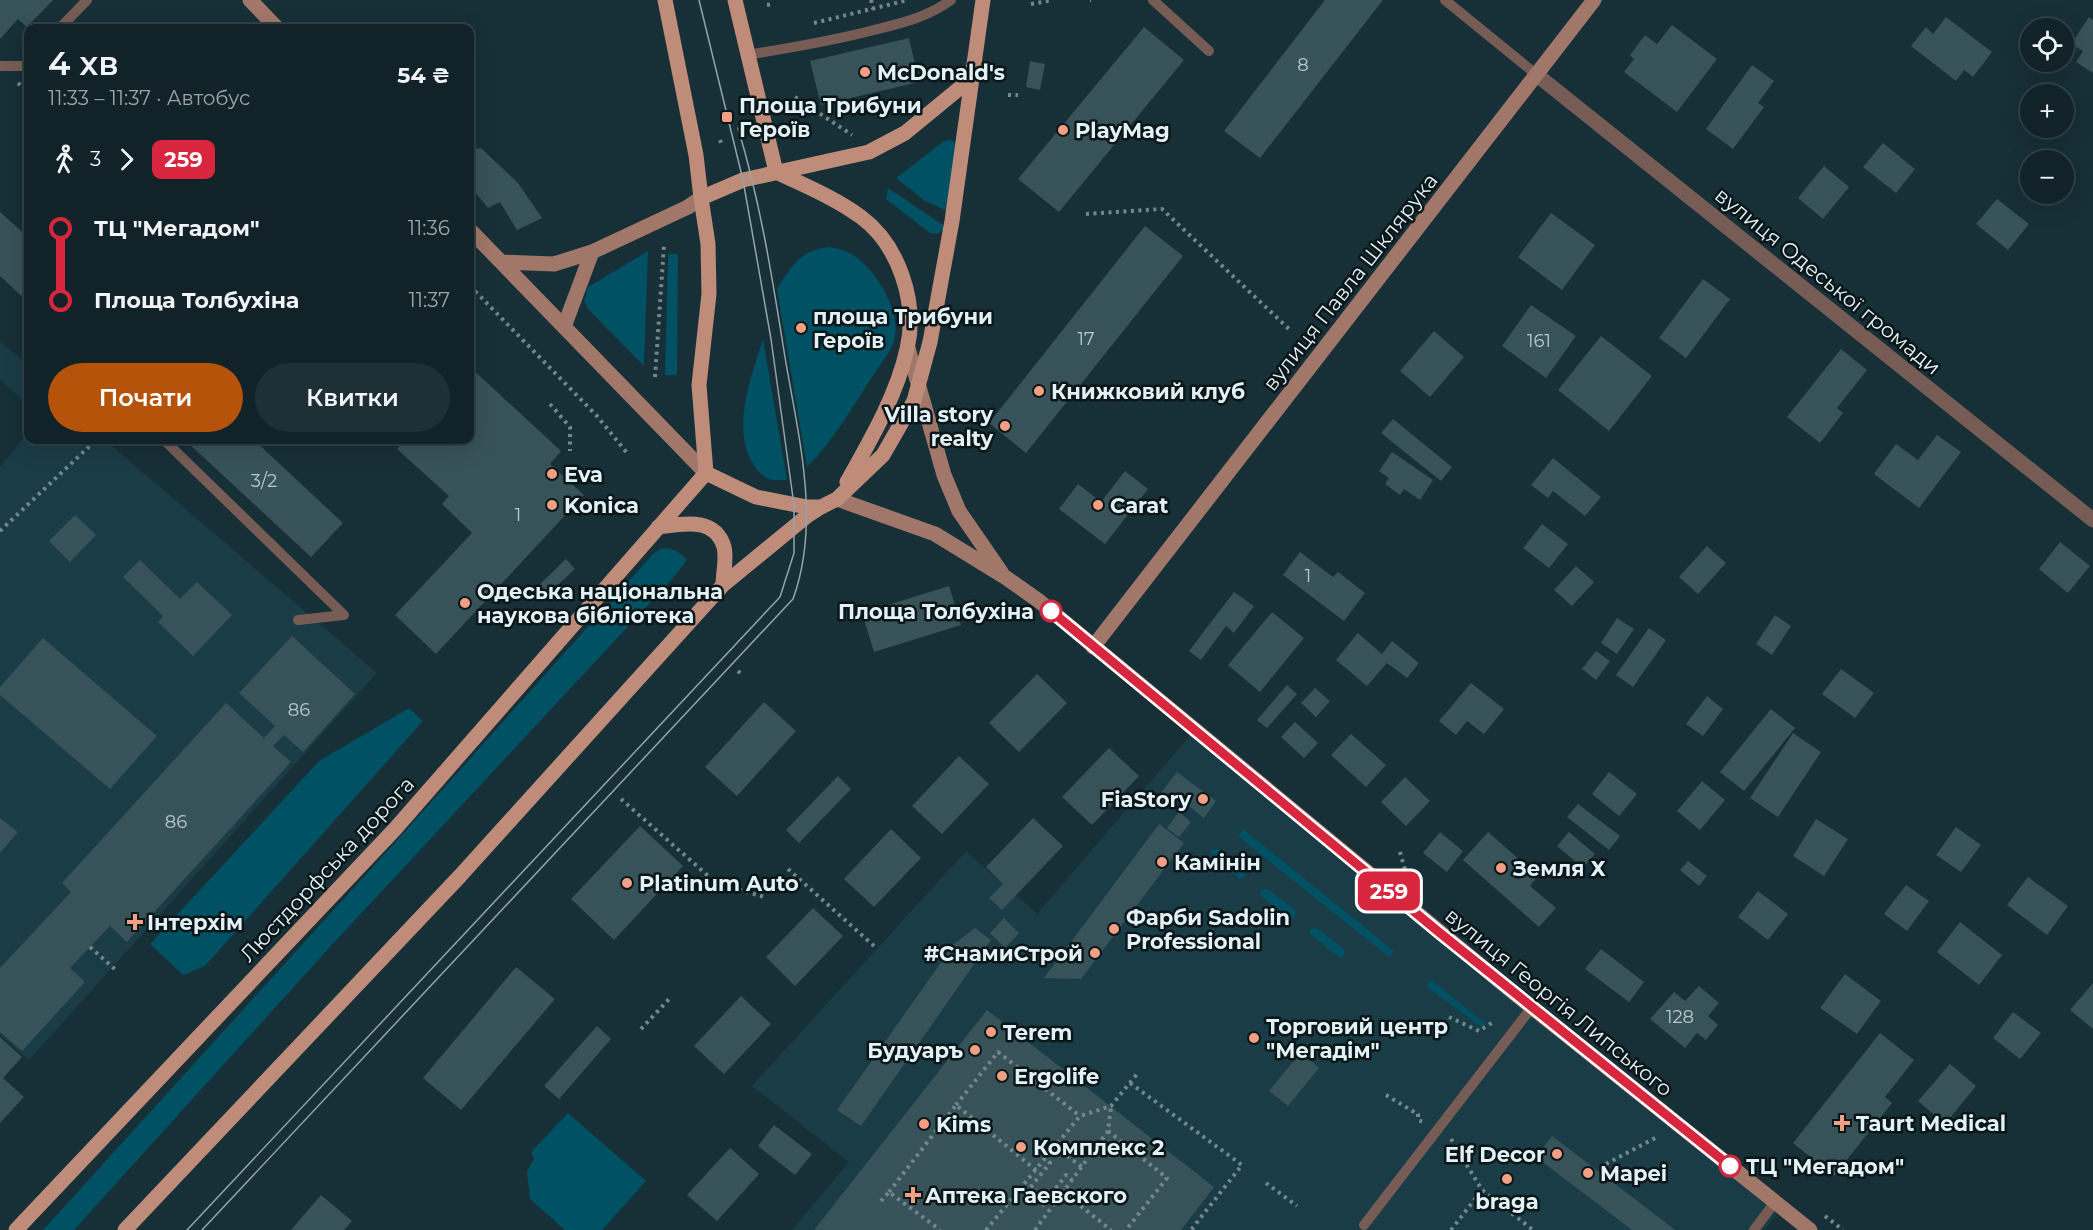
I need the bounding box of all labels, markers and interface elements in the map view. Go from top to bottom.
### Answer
map controls [2020,18,2074,204]
button: locate [2020,18,2074,72]
text: 4 хв [48,43,119,83]
house number: 8 [1297,54,1309,76]
place label: McDonald's [877,60,1005,85]
text: 54 ₴ [397,62,450,89]
marker: McDonald's [858,65,872,79]
button: + [2020,84,2074,138]
text: 11:33 – 11:37 · Автобус [48,86,250,110]
place label: Площа Трибуни Героїв [739,93,922,142]
marker: Площа Трибуни Героїв [720,110,734,124]
place label: PlayMag [1075,118,1170,143]
marker: PlayMag [1056,123,1070,137]
icon: walk [48,143,81,176]
icon: forward [110,143,143,176]
text: 3 [90,147,101,171]
text: 259 [164,147,203,172]
button: − [2020,150,2074,204]
street label: вулиця Павла Шклярука [1257,168,1443,396]
street label: вулиця Одеської громади [1710,182,1946,380]
text: ТЦ "Мегадом" [94,215,260,242]
text: 11:36 [408,216,450,240]
text: Площа Толбухіна [94,287,299,314]
text: 11:37 [409,288,450,312]
place label: площа Трибуни Героїв [813,304,993,353]
marker: площа Трибуни Героїв [794,321,808,335]
house number: 17 [1077,328,1095,350]
house number: 161 [1527,330,1551,352]
button: Почати [48,363,243,432]
button: Квитки [255,363,450,432]
place label: Книжковий клуб [1051,379,1245,404]
marker: Книжковий клуб [1032,384,1046,398]
place label: Villa story realty [883,402,993,451]
marker: Villa story realty [998,419,1012,433]
place label: Eva [564,462,603,487]
marker: Eva [545,467,559,481]
house number: 3/2 [251,470,277,492]
place label: Konica [564,493,639,518]
place label: Carat [1110,493,1168,518]
marker: Konica [545,498,559,512]
marker: Carat [1091,498,1105,512]
house number: 1 [515,504,521,526]
house number: 1 [1305,565,1311,587]
place label: Одеська національна наукова бібліотека [477,579,723,628]
marker: Одеська національна наукова бібліотека [458,596,472,610]
place label: Площа Толбухіна [838,599,1034,624]
marker: Площа Толбухіна [1040,600,1062,622]
house number: 86 [288,699,310,721]
street label: Люстдорфська дорога [235,771,419,967]
place label: FiaStory [1101,787,1191,812]
marker: FiaStory [1196,792,1210,806]
house number: 86 [165,811,187,833]
place label: Камінін [1174,850,1261,875]
marker: Камінін [1155,855,1169,869]
place label: Земля Х [1512,856,1606,881]
marker: Земля Х [1494,861,1508,875]
place label: Platinum Auto [639,871,799,896]
line badge: 259 [1354,872,1424,910]
marker: Platinum Auto [620,876,634,890]
text: 259 [1370,879,1408,904]
street label: вулиця Георгія Липського [1440,903,1678,1101]
place label: Фарби Sadolin Professional [1126,905,1290,954]
place label: Інтерхім [147,910,243,935]
marker: Інтерхім [128,915,142,929]
marker: Фарби Sadolin Professional [1107,922,1121,936]
place label: #СнамиСтрой [924,941,1083,966]
marker: #СнамиСтрой [1088,946,1102,960]
house number: 128 [1666,1006,1694,1028]
place label: Торговий центр "Мегадім" [1266,1014,1448,1063]
place label: Terem [1003,1020,1072,1045]
marker: Terem [984,1025,998,1039]
marker: Торговий центр "Мегадім" [1247,1031,1261,1045]
place label: Будуаръ [867,1038,963,1063]
marker: Будуаръ [968,1043,982,1057]
place label: Ergolife [1014,1064,1099,1089]
marker: Ergolife [995,1069,1009,1083]
place label: Taurt Medical [1856,1111,2006,1136]
place label: Kims [936,1112,991,1137]
marker: Taurt Medical [1833,1114,1851,1132]
marker: Kims [917,1117,931,1131]
place label: Комплекс 2 [1033,1135,1164,1160]
marker: Комплекс 2 [1014,1140,1028,1154]
place label: Elf Decor [1445,1142,1545,1167]
marker: Elf Decor [1550,1147,1564,1161]
place label: ТЦ "Мегадом" [1746,1154,1904,1179]
marker: ТЦ "Мегадом" [1719,1155,1741,1177]
place label: Mapei [1600,1161,1667,1186]
marker: Mapei [1581,1166,1595,1180]
marker: braga [1500,1172,1514,1186]
place label: Аптека Гаевского [925,1183,1127,1208]
marker: Аптека Гаевского [906,1188,920,1202]
place label: braga [1475,1189,1539,1214]

